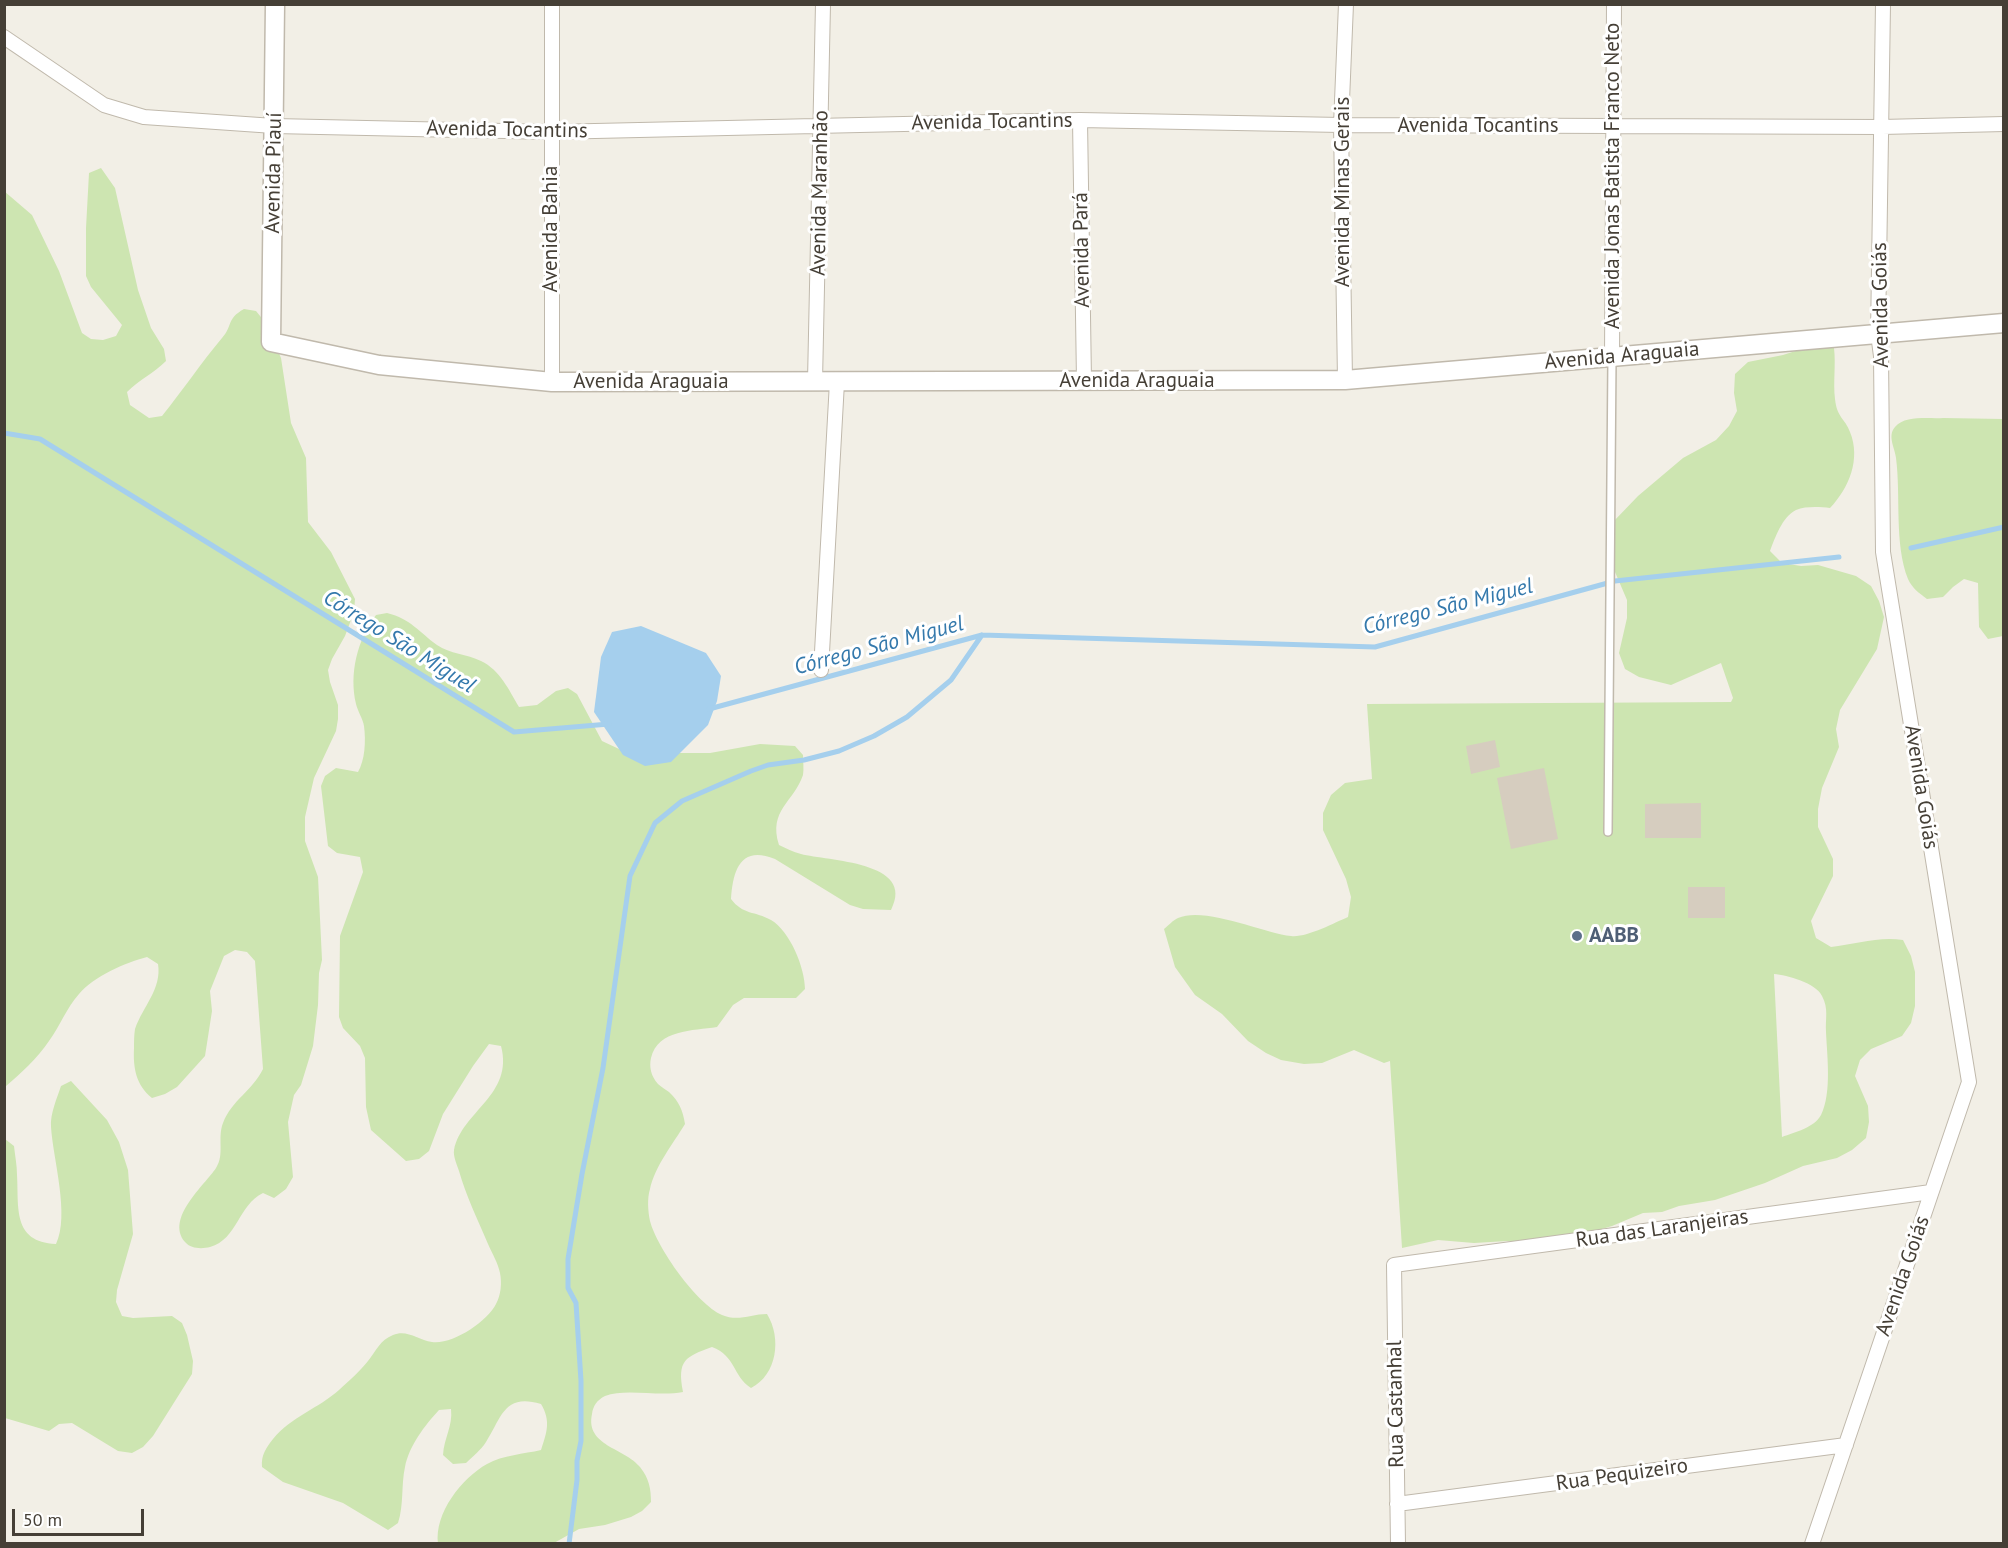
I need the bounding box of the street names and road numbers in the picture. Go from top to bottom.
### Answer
street label: Avenida Jonas Batista Franco Neto [1600,23,1626,329]
street label: Avenida Minas Gerais [1330,97,1356,287]
street label: Avenida Tocantins [911,108,1073,136]
street label: Avenida Maranhão [806,110,834,276]
street label: Avenida Piauí [260,112,288,234]
street label: Avenida Tocantins [1397,113,1559,139]
street label: Avenida Tocantins [426,116,588,144]
street label: Avenida Bahia [538,166,564,292]
street label: Avenida Pará [1068,192,1096,308]
street label: Avenida Goiás [1867,242,1895,368]
street label: Avenida Araguaia [1543,337,1701,375]
street label: Avenida Araguaia [1059,368,1215,394]
street label: Avenida Araguaia [573,369,729,395]
street label: Avenida Goiás [1899,723,1943,851]
street label: Rua das Laranjeiras [1574,1204,1750,1254]
street label: Avenida Goiás [1871,1213,1935,1339]
street label: Rua Castanhal [1382,1340,1410,1468]
street label: Rua Pequizeiro [1554,1453,1690,1497]

